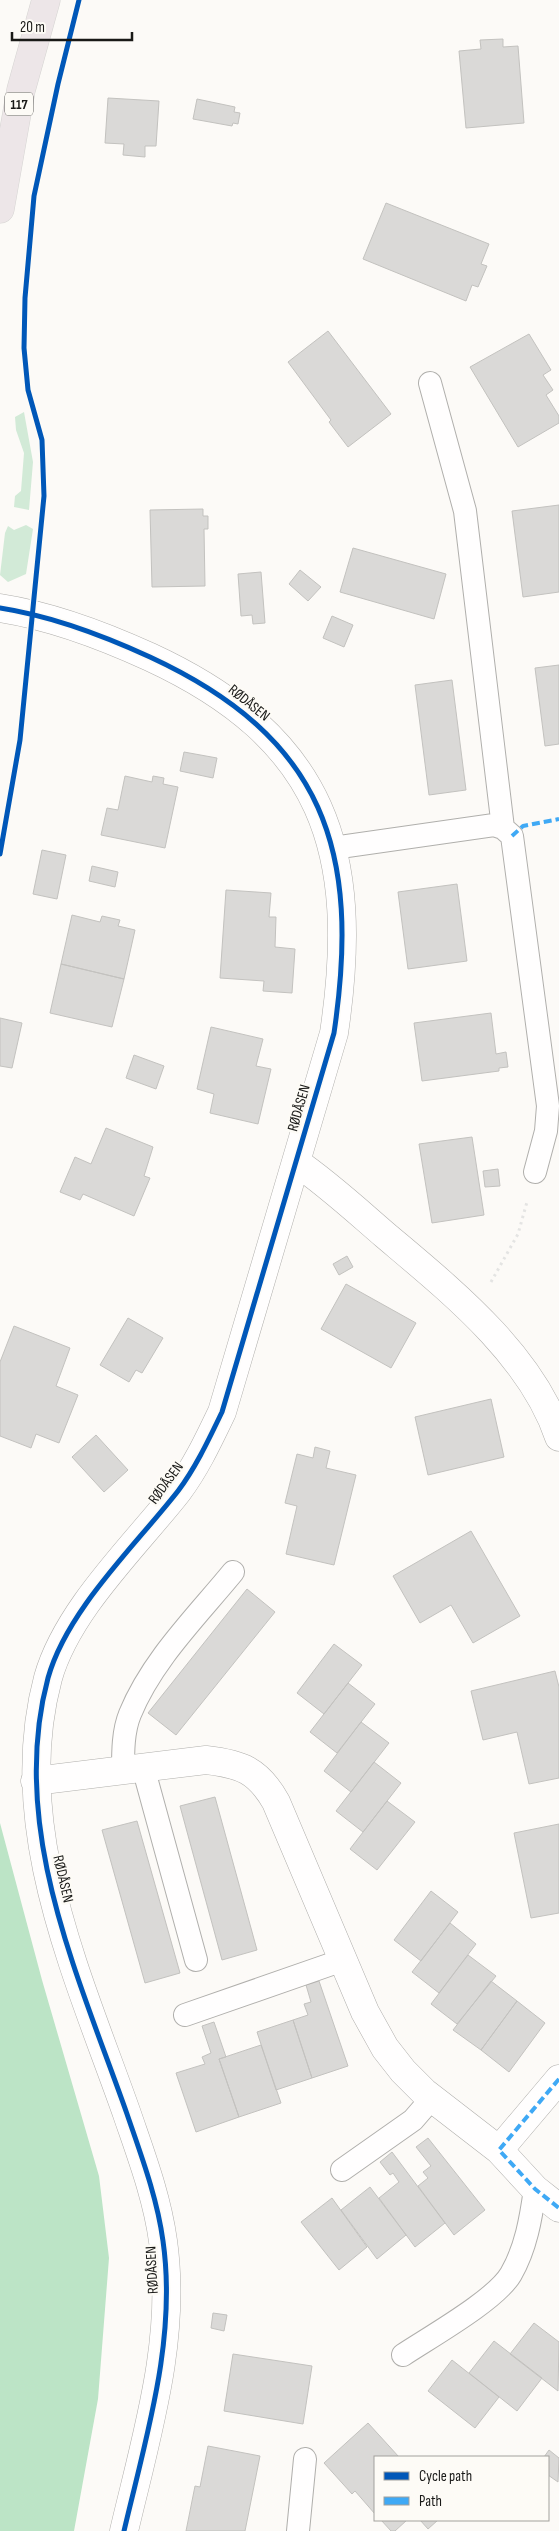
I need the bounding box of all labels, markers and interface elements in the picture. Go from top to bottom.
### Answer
scale bar [12,10,132,42]
text: 20 m [20,18,45,37]
road number: 117 [5,92,33,116]
street label: RØDÅSEN [224,680,274,726]
street label: RØDÅSEN [283,1082,315,1134]
street label: RØDÅSEN [144,1458,188,1508]
street label: RØDÅSEN [48,1853,78,1905]
street label: RØDÅSEN [141,2245,163,2295]
legend [374,2456,549,2521]
text: Cycle path [419,2467,472,2486]
text: Path [419,2492,442,2511]

